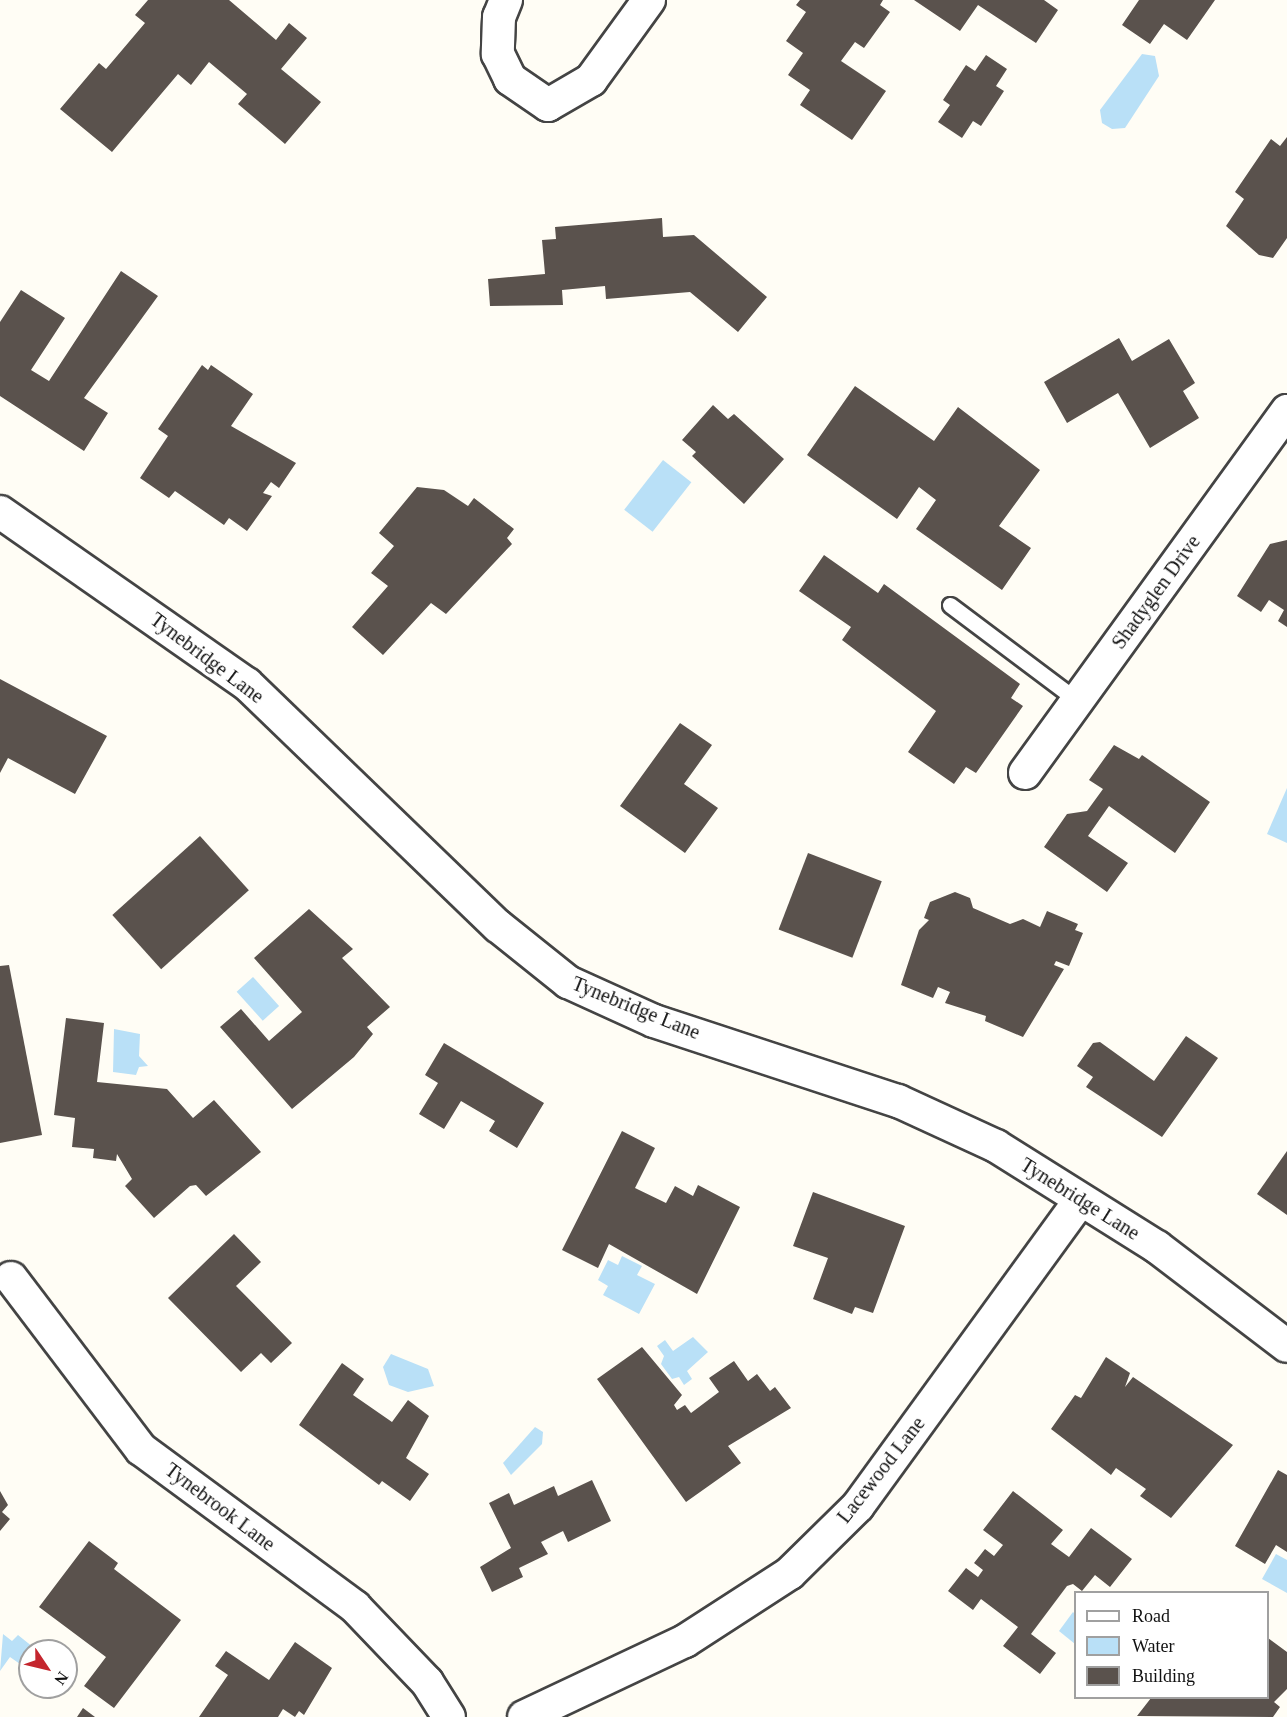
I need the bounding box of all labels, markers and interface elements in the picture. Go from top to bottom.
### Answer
street label: Shadyglen Drive [1107,530,1205,654]
street label: Tynebridge Lane [146,608,268,708]
street label: Tynebridge Lane [569,971,703,1045]
street label: Tynebridge Lane [1016,1153,1144,1245]
street label: Lacewood Lane [832,1412,930,1528]
street label: Tynebrook Lane [160,1458,280,1556]
legend [1074,1591,1269,1699]
text: Road [1132,1606,1170,1626]
text: Water [1132,1636,1175,1656]
north arrow [18,1639,78,1699]
text: Building [1132,1666,1195,1686]
text: N [51,1669,72,1688]

